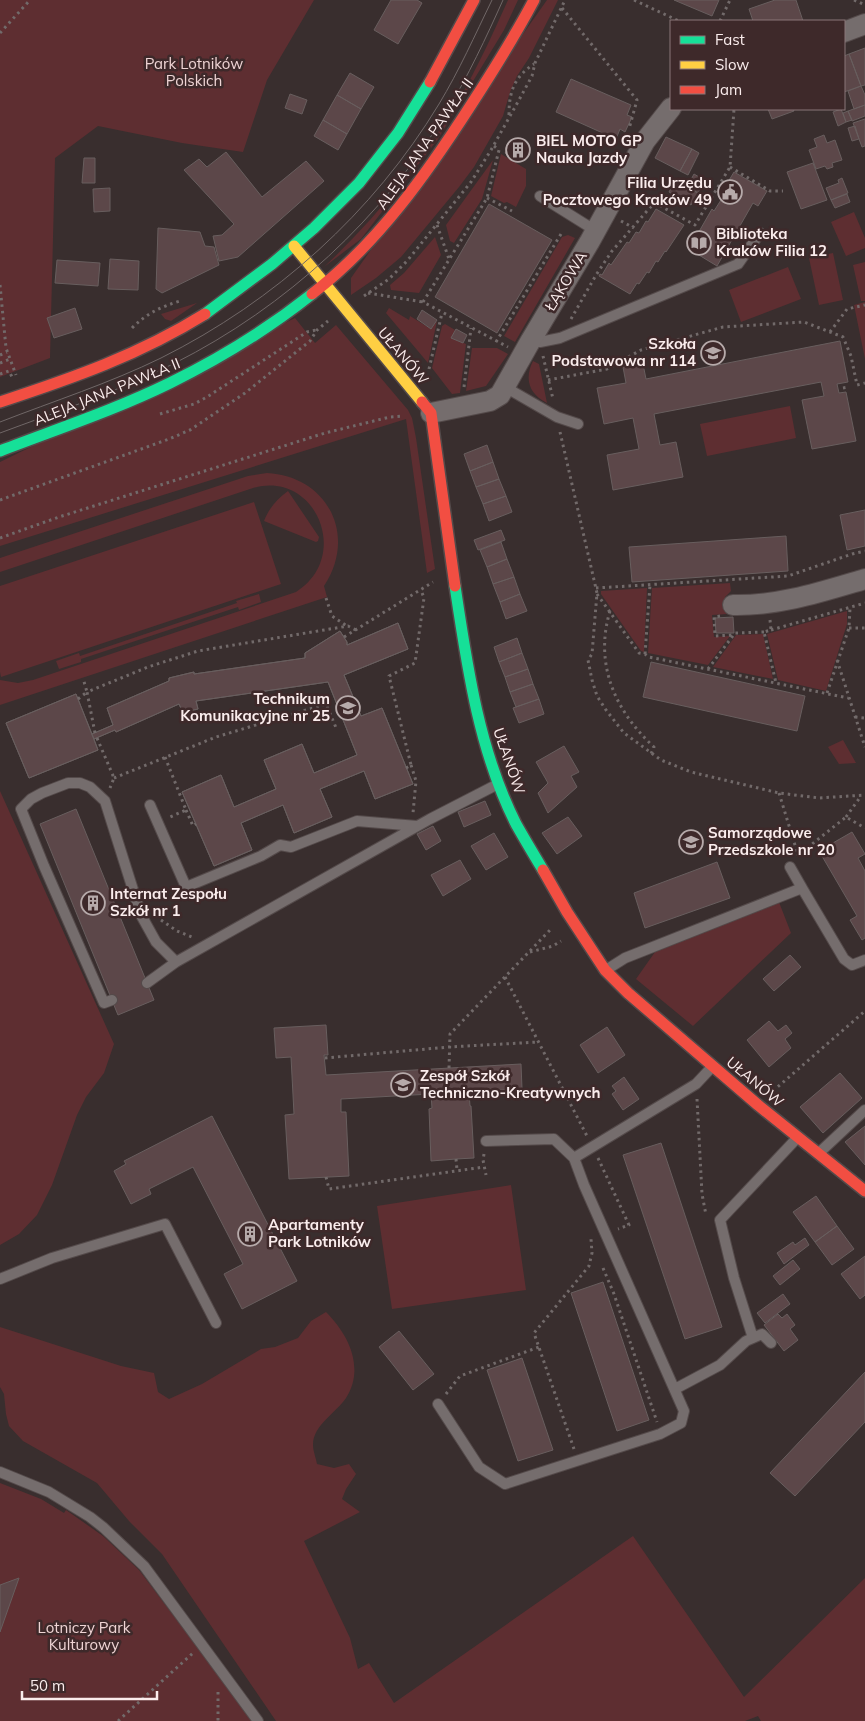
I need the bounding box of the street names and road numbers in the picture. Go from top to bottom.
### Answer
street label: ALEJA JANA PAWŁA II [372,74,477,213]
street label: ŁĄKOWA [540,247,591,315]
street label: UŁANÓW [374,323,433,388]
street label: ALEJA JANA PAWŁA II [31,353,183,430]
street label: UŁANÓW [489,725,530,797]
street label: UŁANÓW [723,1052,788,1111]

